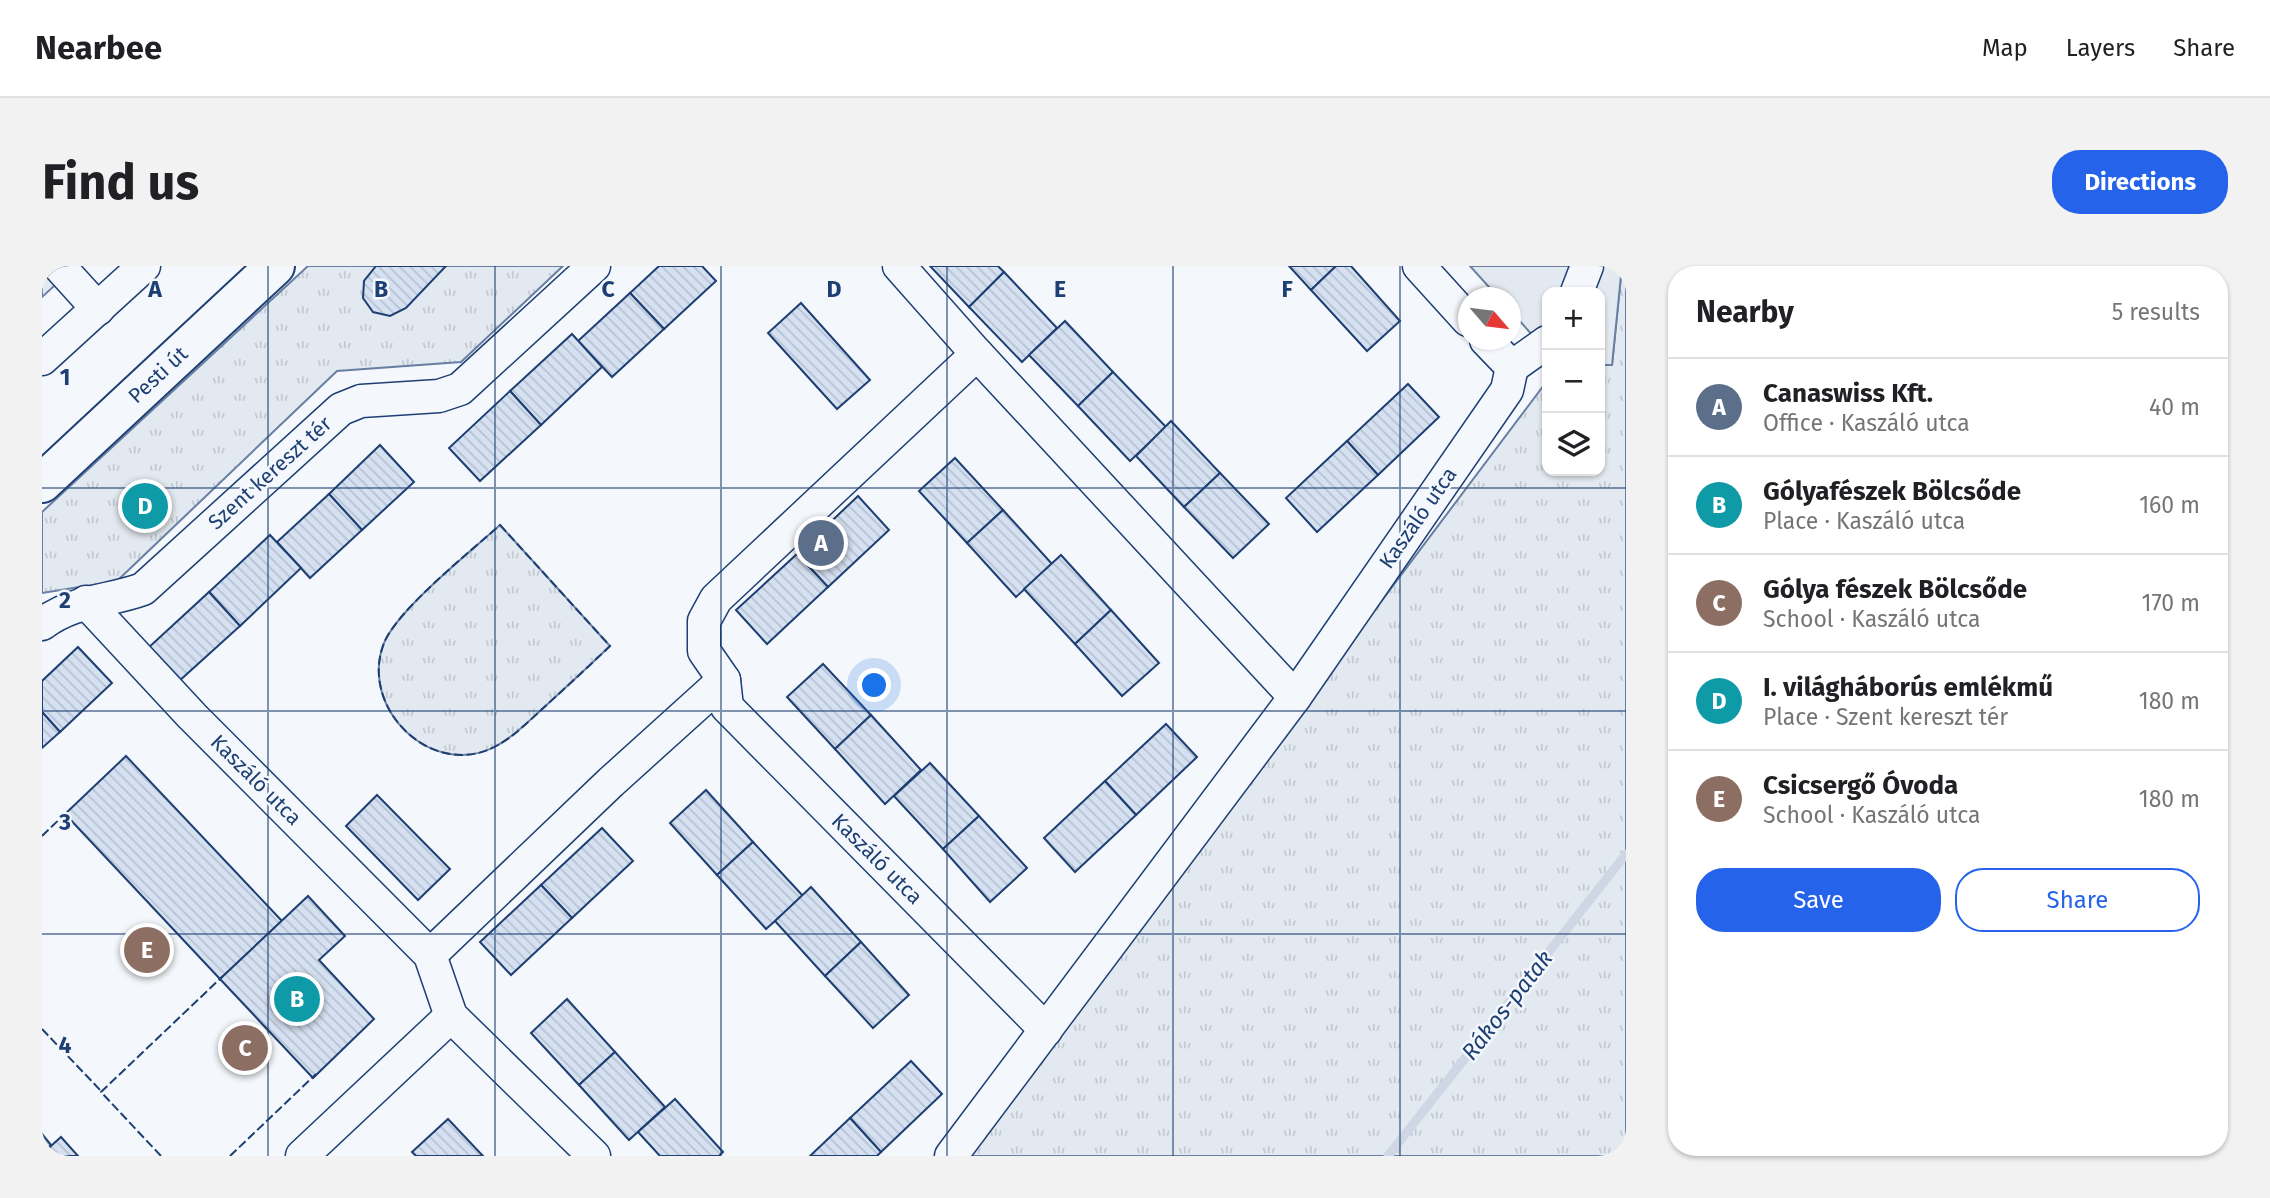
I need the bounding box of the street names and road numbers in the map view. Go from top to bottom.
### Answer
street label: Pesti út [123,341,193,409]
street label: Szent kereszt tér [203,411,337,535]
street label: Kaszáló utca [1374,462,1462,574]
street label: Kaszáló utca [205,729,307,831]
street label: Kaszáló utca [826,808,928,910]

